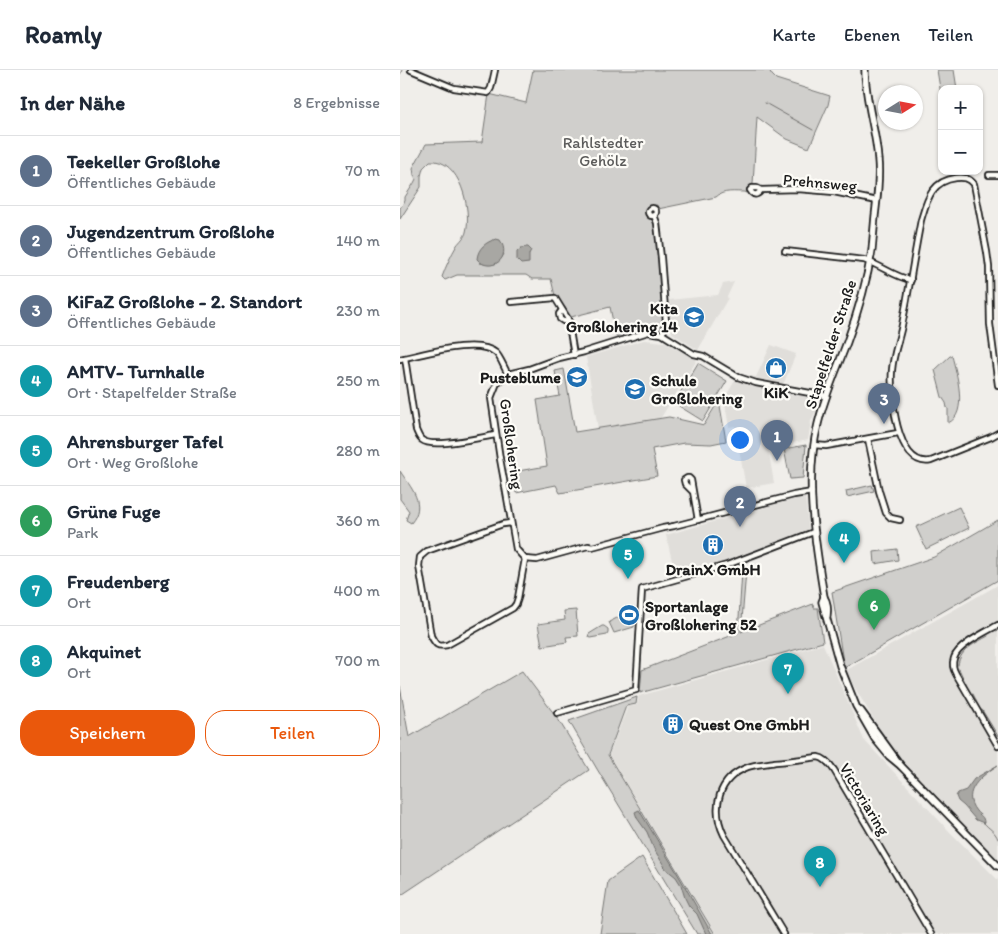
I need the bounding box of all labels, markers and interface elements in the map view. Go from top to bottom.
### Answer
text: Roamly [25,20,102,49]
text: Karte [773,24,816,46]
text: Ebenen [844,24,900,46]
text: Teilen [928,24,973,46]
north arrow [878,85,923,130]
map controls [938,85,983,175]
button: + [938,85,983,130]
text: In der Nähe [20,90,125,115]
text: 8 Ergebnisse [293,93,380,112]
button: − [938,130,983,175]
park label: Rahlstedter Gehölz [563,133,644,170]
text: Teekeller Großlohe [67,150,220,173]
text: 1 [32,161,40,180]
text: 70 m [345,161,380,180]
street label: Prehnsweg [782,170,859,195]
text: Öffentliches Gebäude [67,173,216,192]
text: Jugendzentrum Großlohe [67,220,275,243]
text: 2 [32,231,40,250]
text: 140 m [336,231,380,250]
text: Öffentliches Gebäude [67,243,216,262]
street label: Stapelfelder Straße [801,277,860,411]
text: KiFaZ Großlohe - 2. Standort [67,290,302,313]
place label: Kita Großlohering 14 [566,299,678,337]
text: 3 [32,301,40,320]
text: 230 m [336,301,380,320]
school or university icon: Kita Großlohering 14 [682,305,706,329]
text: Öffentliches Gebäude [67,313,216,332]
shop icon: KiK [764,356,788,380]
text: AMTV- Turnhalle [67,360,205,383]
school or university icon: Pusteblume [565,365,589,389]
place label: Pusteblume [480,368,561,387]
text: 4 [31,371,41,390]
text: 250 m [336,371,380,390]
place label: Schule Großlohering [651,371,743,409]
school or university icon: Schule Großlohering [623,377,647,401]
text: Ort · Stapelfelder Straße [67,383,237,402]
place label: KiK [764,383,789,402]
pin: 3 [868,383,900,424]
street label: Großlohering [496,397,527,491]
pin: 1 [761,420,793,461]
your location [727,427,753,453]
text: Ahrensburger Tafel [67,430,223,453]
text: 5 [32,441,40,460]
text: 280 m [336,441,380,460]
text: Ort · Weg Großlohe [67,453,198,472]
pin: 2 [724,486,756,527]
text: Grüne Fuge [67,500,161,523]
text: 6 [32,511,40,530]
text: 360 m [336,511,380,530]
pin: 4 [828,522,860,563]
text: Park [67,523,98,542]
building icon: DrainX GmbH [701,533,725,557]
pin: 5 [612,538,644,579]
place label: DrainX GmbH [665,560,761,579]
text: Freudenberg [67,570,170,593]
text: 7 [32,581,40,600]
text: 400 m [334,581,380,600]
pin: 6 [858,589,890,630]
text: Ort [67,593,91,612]
place label: Sportanlage Großlohering 52 [645,597,757,635]
sports icon: Sportanlage Großlohering 52 [617,603,641,627]
text: Akquinet [67,640,141,663]
text: 8 [32,651,40,670]
text: 700 m [335,651,380,670]
pin: 7 [772,653,804,694]
text: Ort [67,663,91,682]
button: Speichern [20,710,195,756]
button: Teilen [205,710,380,756]
building icon: Quest One GmbH [661,712,685,736]
place label: Quest One GmbH [689,715,810,734]
street label: Victoriaring [836,760,894,840]
pin: 8 [804,846,836,887]

